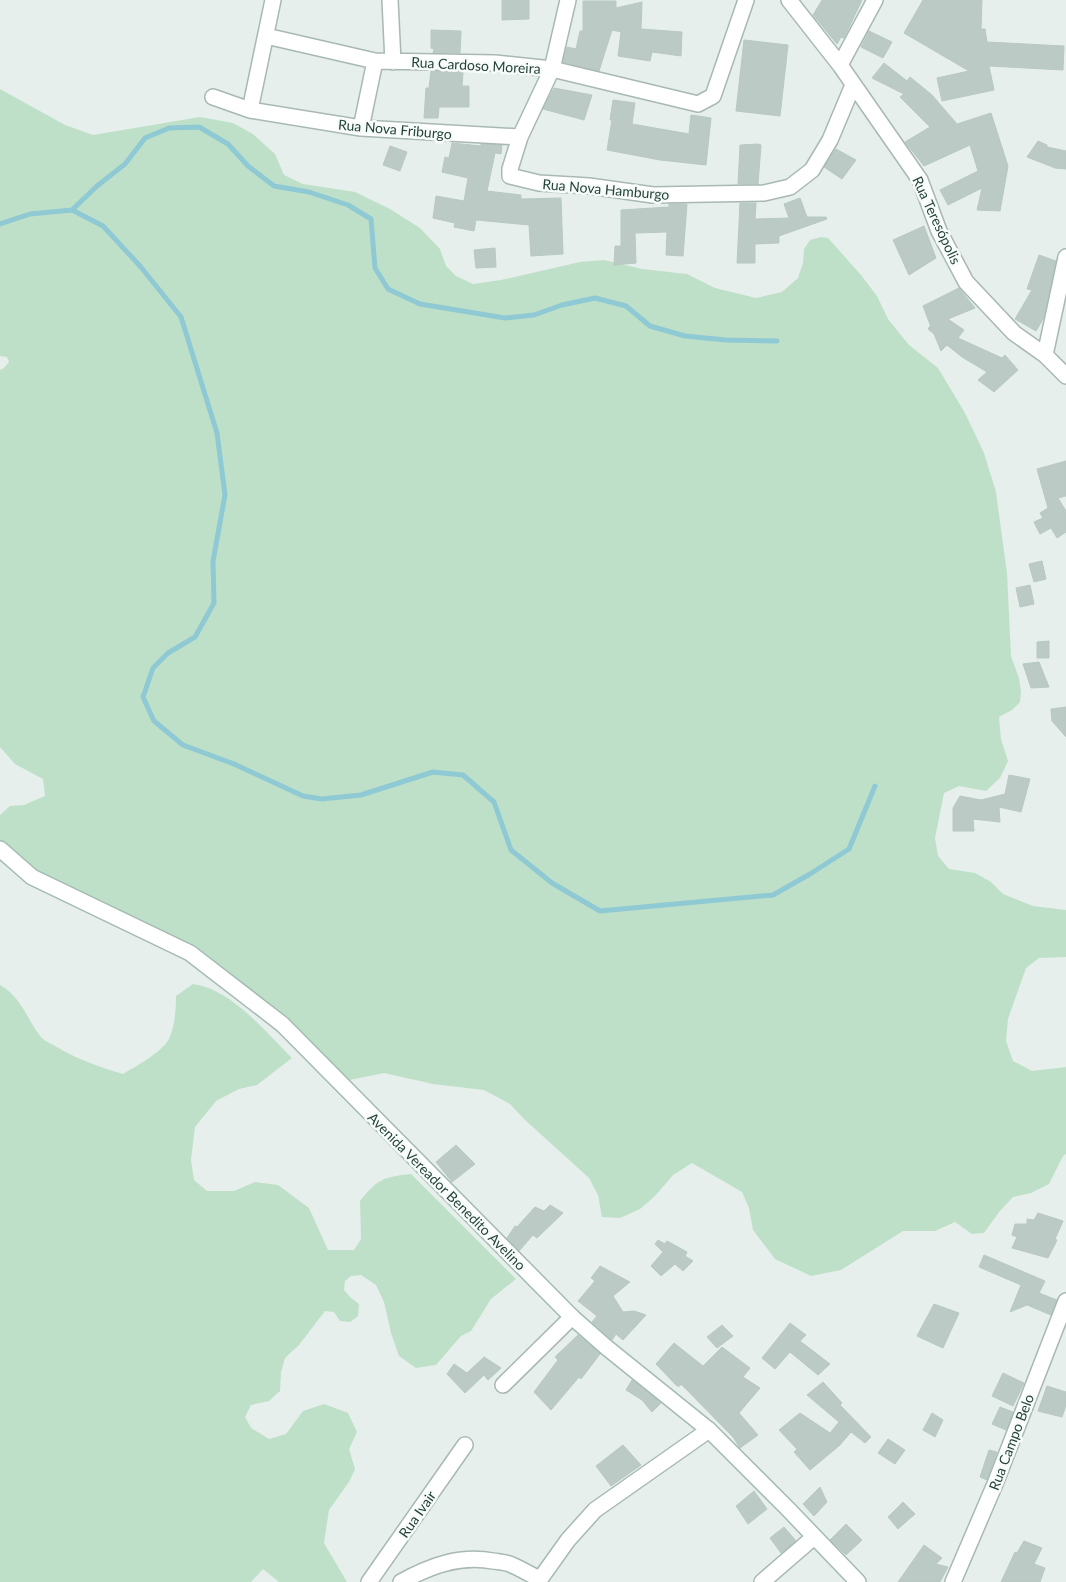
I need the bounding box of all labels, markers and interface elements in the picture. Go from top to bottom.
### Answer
street label: Rua Cardoso Moreira [411,53,541,77]
street label: Rua Nova Friburgo [337,116,453,142]
street label: Rua Teresópolis [909,173,965,267]
street label: Rua Nova Hamburgo [542,175,670,203]
street label: Avenida Vereador Benedito Avelino [365,1109,529,1273]
street label: Rua Campo Belo [985,1391,1037,1492]
street label: Rua Ivair [395,1487,439,1541]

